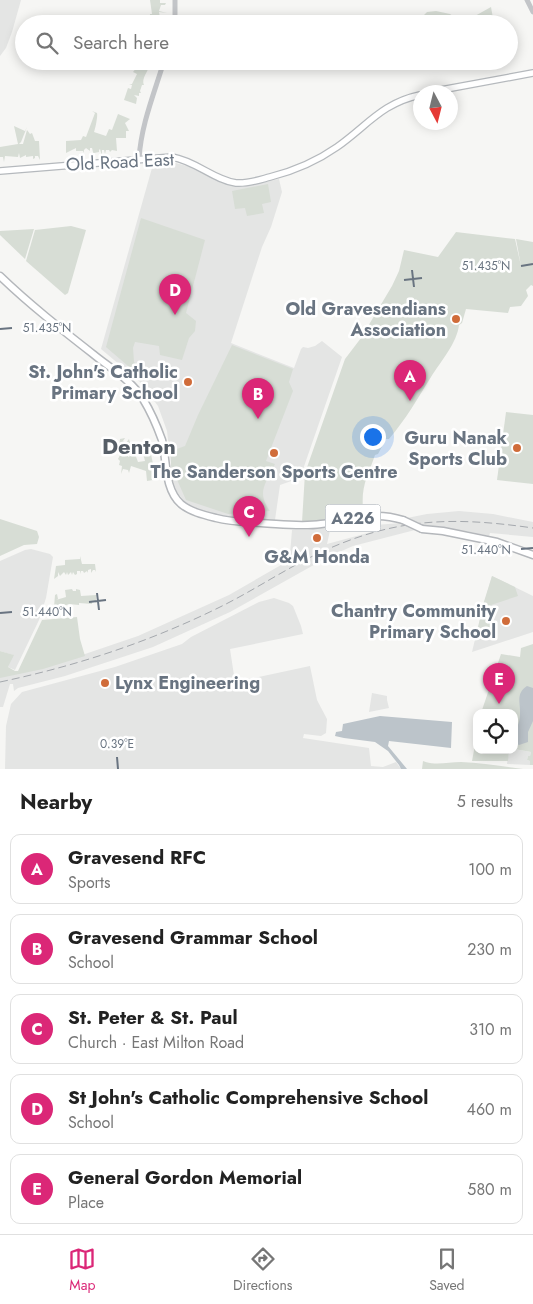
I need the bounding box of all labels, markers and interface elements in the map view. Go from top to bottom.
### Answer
search box [15,15,518,70]
icon: search [33,29,61,57]
text: Search here [73,29,169,56]
north arrow [413,85,458,130]
street label: Old Road East [65,146,175,178]
text: 51.435°N [462,257,510,275]
pin: D [159,274,191,315]
place label: Old Gravesendians Association [285,296,446,343]
marker: Old Gravesendians Association [450,313,462,325]
text: 51.435°N [23,319,71,337]
place label: St. John's Catholic Primary School [28,359,178,406]
pin: A [394,360,426,401]
marker: St. John's Catholic Primary School [182,376,194,388]
pin: B [242,378,274,419]
your location [360,424,386,450]
place label: Guru Nanak Sports Club [404,425,508,472]
district label: Denton [102,430,176,462]
marker: Guru Nanak Sports Club [511,442,523,454]
marker: The Sanderson Sports Centre [268,447,280,459]
place label: The Sanderson Sports Centre [151,459,397,485]
pin: C [233,496,265,537]
road number: A226 [326,504,380,532]
marker: G&M Honda [311,532,323,544]
text: 51.440°N [461,541,511,559]
place label: G&M Honda [264,544,370,570]
place label: Chantry Community Primary School [331,598,497,645]
text: 51.440°N [22,603,72,621]
marker: Chantry Community Primary School [500,615,512,627]
pin: E [483,663,515,704]
place label: Lynx Engineering [115,670,260,696]
marker: Lynx Engineering [99,677,111,689]
map controls [473,709,518,754]
button: locate [473,709,518,754]
text: 0.39°E [100,735,134,753]
text: Nearby [20,787,92,817]
text: 5 results [457,790,513,813]
text: Gravesend RFC [68,844,206,871]
text: A [31,858,43,881]
text: 100 m [468,858,512,881]
text: Sports [68,871,110,894]
text: Gravesend Grammar School [68,924,318,951]
text: B [32,938,42,961]
text: 230 m [467,938,512,961]
text: School [68,951,114,974]
text: St. Peter & St. Paul [68,1004,238,1031]
text: C [31,1018,43,1041]
text: 310 m [469,1018,512,1041]
text: Church · East Milton Road [68,1031,244,1054]
text: St John's Catholic Comprehensive School [68,1084,428,1111]
text: D [31,1098,43,1121]
text: 460 m [467,1098,512,1121]
text: School [68,1111,114,1134]
text: General Gordon Memorial [68,1164,302,1191]
text: E [32,1178,42,1201]
text: 580 m [467,1178,512,1201]
text: Place [68,1191,104,1214]
tab: Map [68,1245,96,1295]
tab: Directions [233,1245,292,1295]
tab: Saved [429,1245,465,1295]

